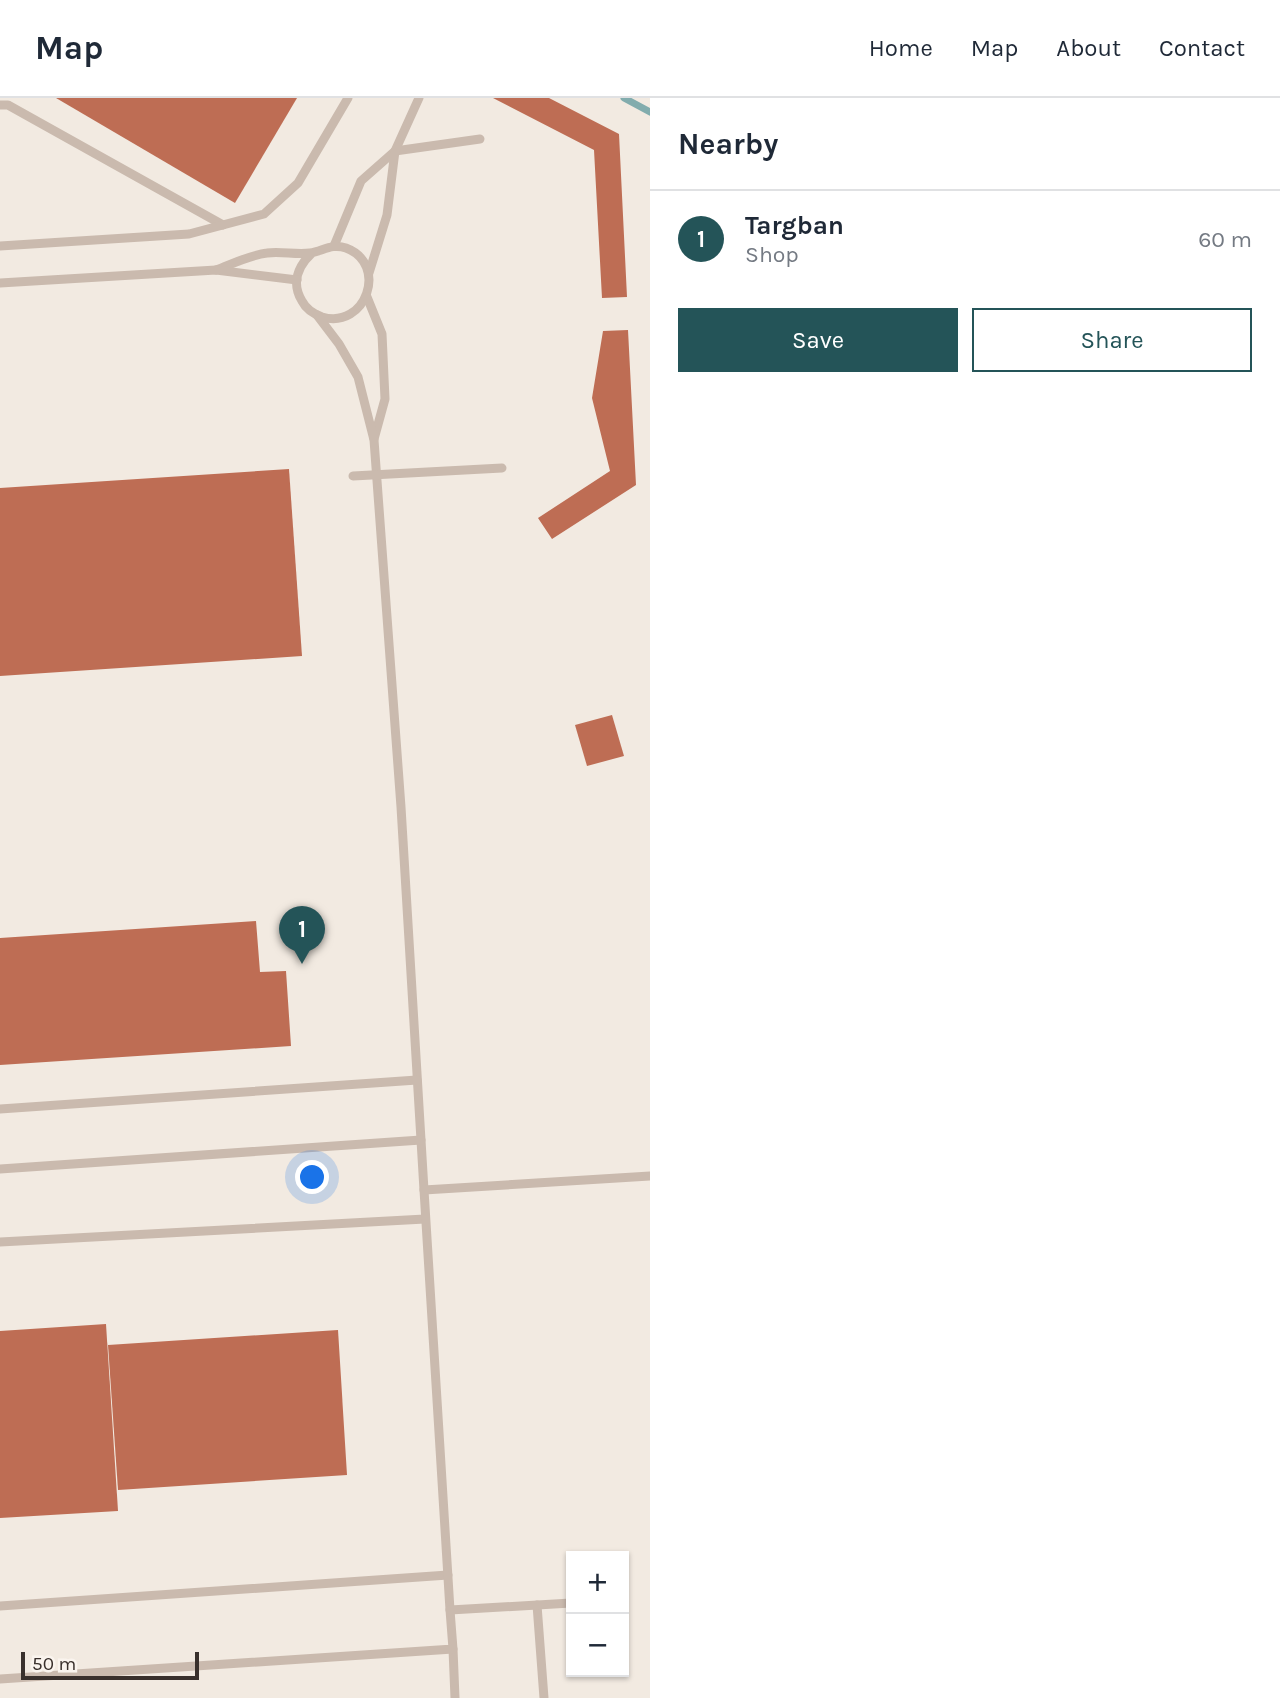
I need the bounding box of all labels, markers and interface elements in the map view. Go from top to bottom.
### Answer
text: Map [35,29,103,67]
text: Home [869,34,933,62]
text: Map [971,34,1018,62]
text: About [1056,34,1121,62]
text: Contact [1159,34,1245,62]
text: Nearby [678,126,778,162]
text: Targban [745,210,844,241]
text: 1 [697,226,705,253]
text: 60 m [1198,226,1252,253]
text: Shop [745,241,799,268]
button: Save [678,308,958,372]
button: Share [972,308,1252,372]
pin: 1 [279,906,325,964]
your location [295,1160,329,1194]
map controls [566,1551,629,1677]
button: + [566,1551,629,1614]
button: − [566,1614,629,1677]
scale bar [21,1649,200,1681]
text: 50 m [32,1653,76,1675]

